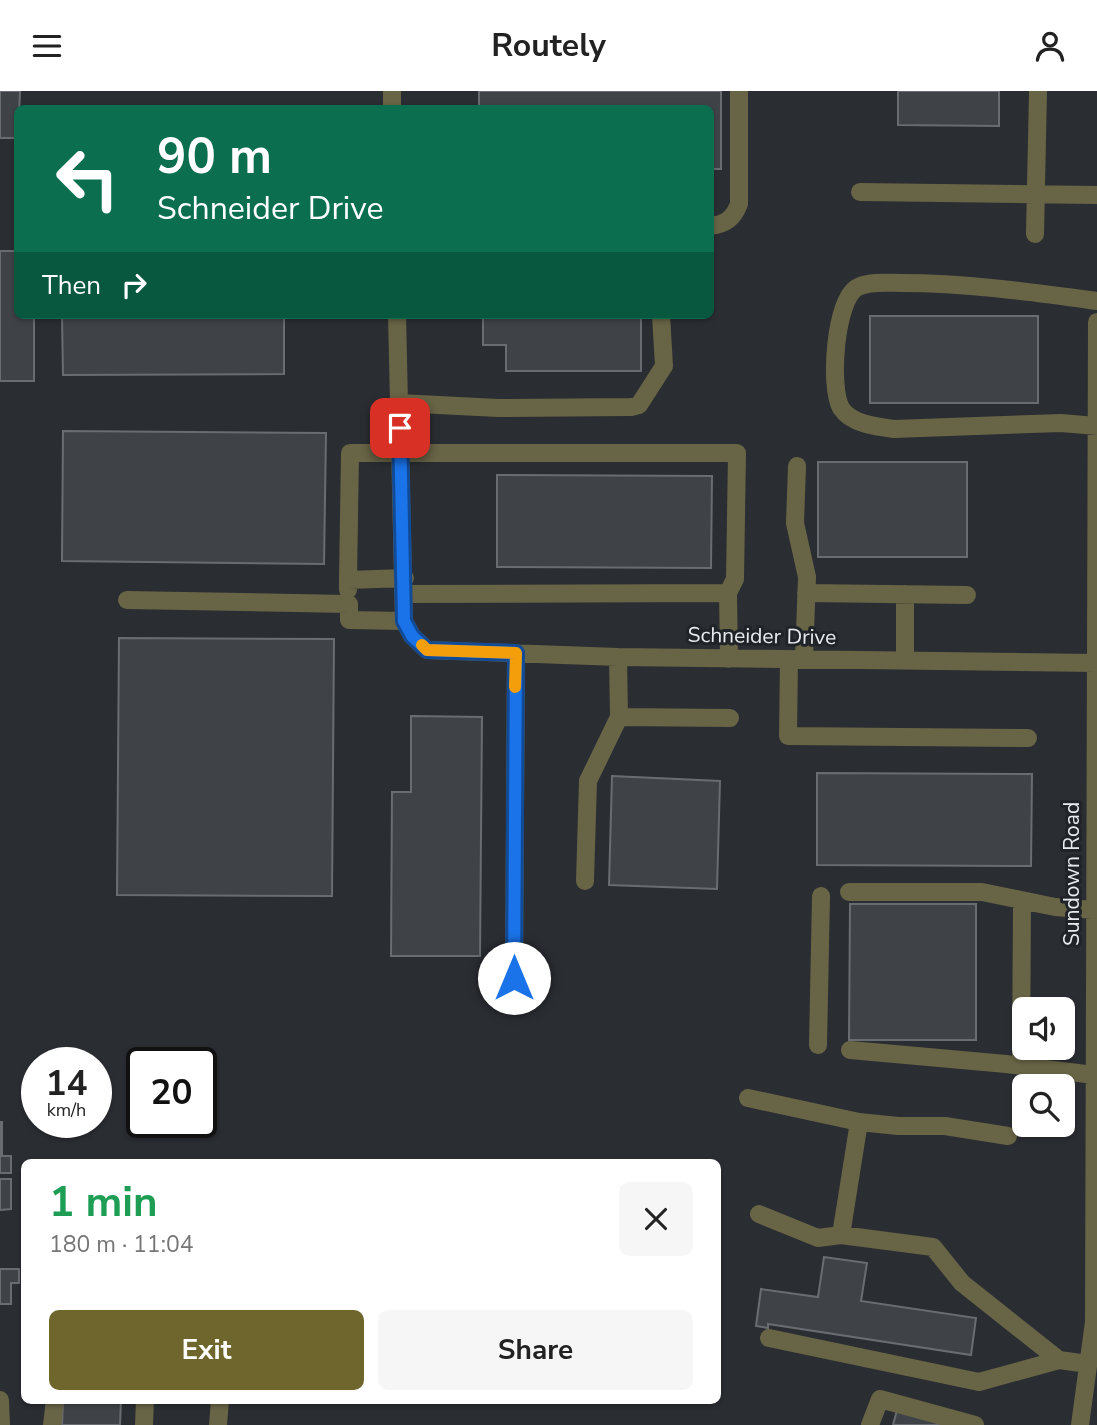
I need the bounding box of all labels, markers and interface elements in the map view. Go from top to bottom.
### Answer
text: Routely [491,24,606,67]
icon: menu [28,27,66,65]
icon: person [1031,27,1069,65]
text: 90 m [157,123,272,190]
icon: left [42,133,133,224]
text: Schneider Drive [157,187,384,230]
icon: right [115,266,153,304]
text: Then [42,268,101,303]
pin [370,398,430,458]
icon: arrive [381,409,419,447]
street label: Schneider Drive [687,621,837,651]
street label: Sundown Road [1058,802,1086,946]
position arrow [477,941,551,1015]
map controls [1012,997,1075,1137]
button: sound [1012,997,1075,1060]
speed limit sign: 20 [126,1047,217,1138]
text: 14 [45,1060,88,1107]
button: search [1012,1074,1075,1137]
text: km/h [47,1098,86,1122]
text: 1 min [49,1174,158,1231]
button: close [619,1182,693,1256]
text: 180 m · 11:04 [49,1229,194,1260]
button: Exit [49,1310,364,1390]
button: Share [378,1310,693,1390]

